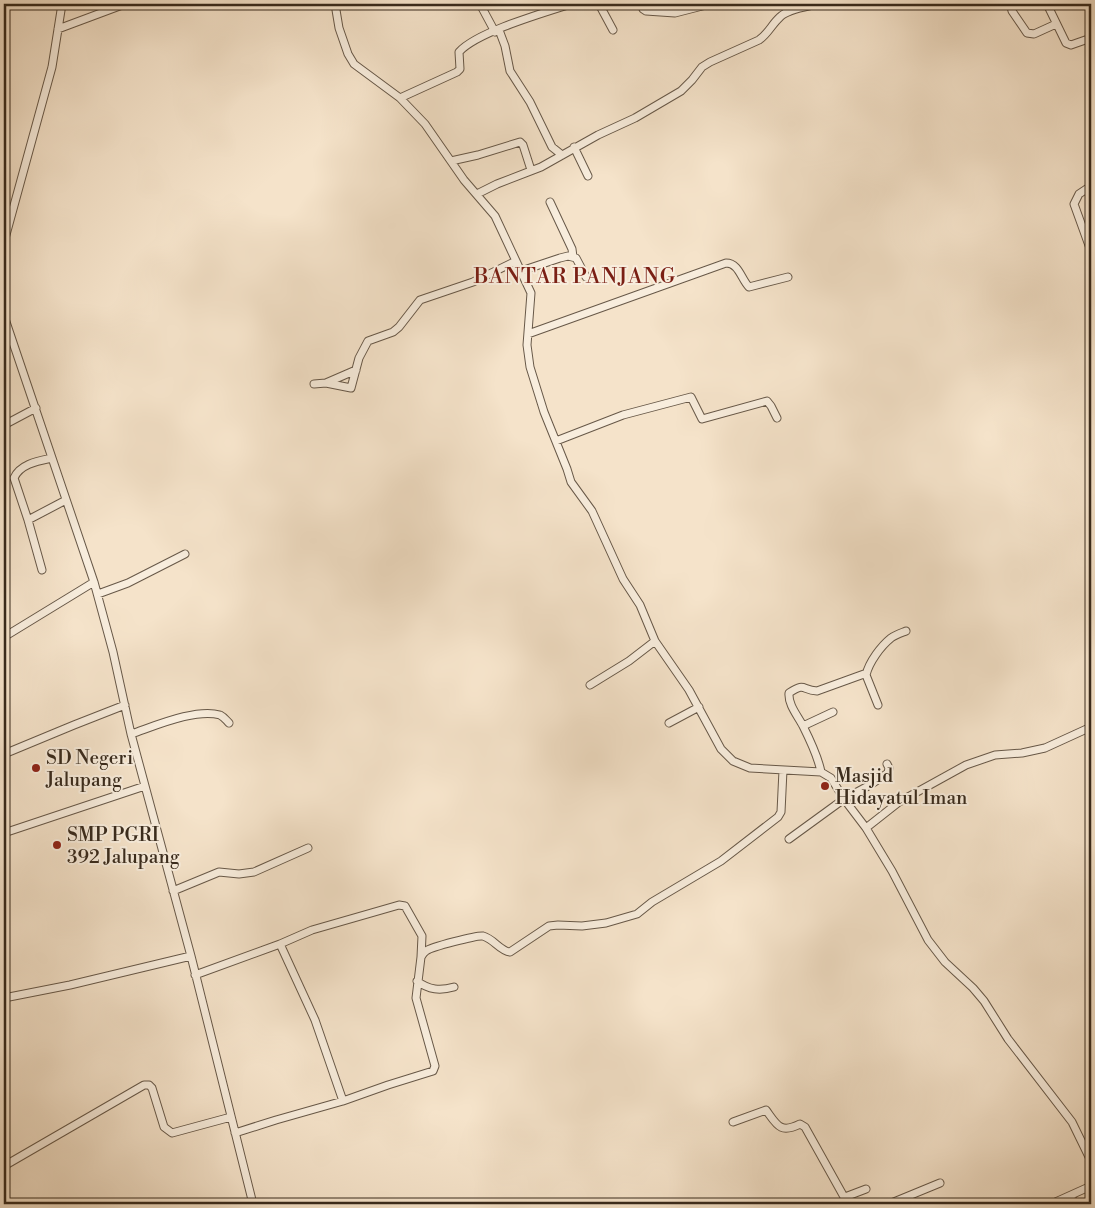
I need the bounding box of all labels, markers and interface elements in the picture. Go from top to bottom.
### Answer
district label: BANTAR PANJANG [473,264,676,290]
place label: SD Negeri Jalupang [45,746,133,792]
marker: SD Negeri Jalupang [30,762,42,774]
place label: Masjid Hidayatul Iman [835,764,967,810]
marker: Masjid Hidayatul Iman [819,780,831,792]
place label: SMP PGRI 392 Jalupang [67,823,180,869]
marker: SMP PGRI 392 Jalupang [51,839,63,851]

